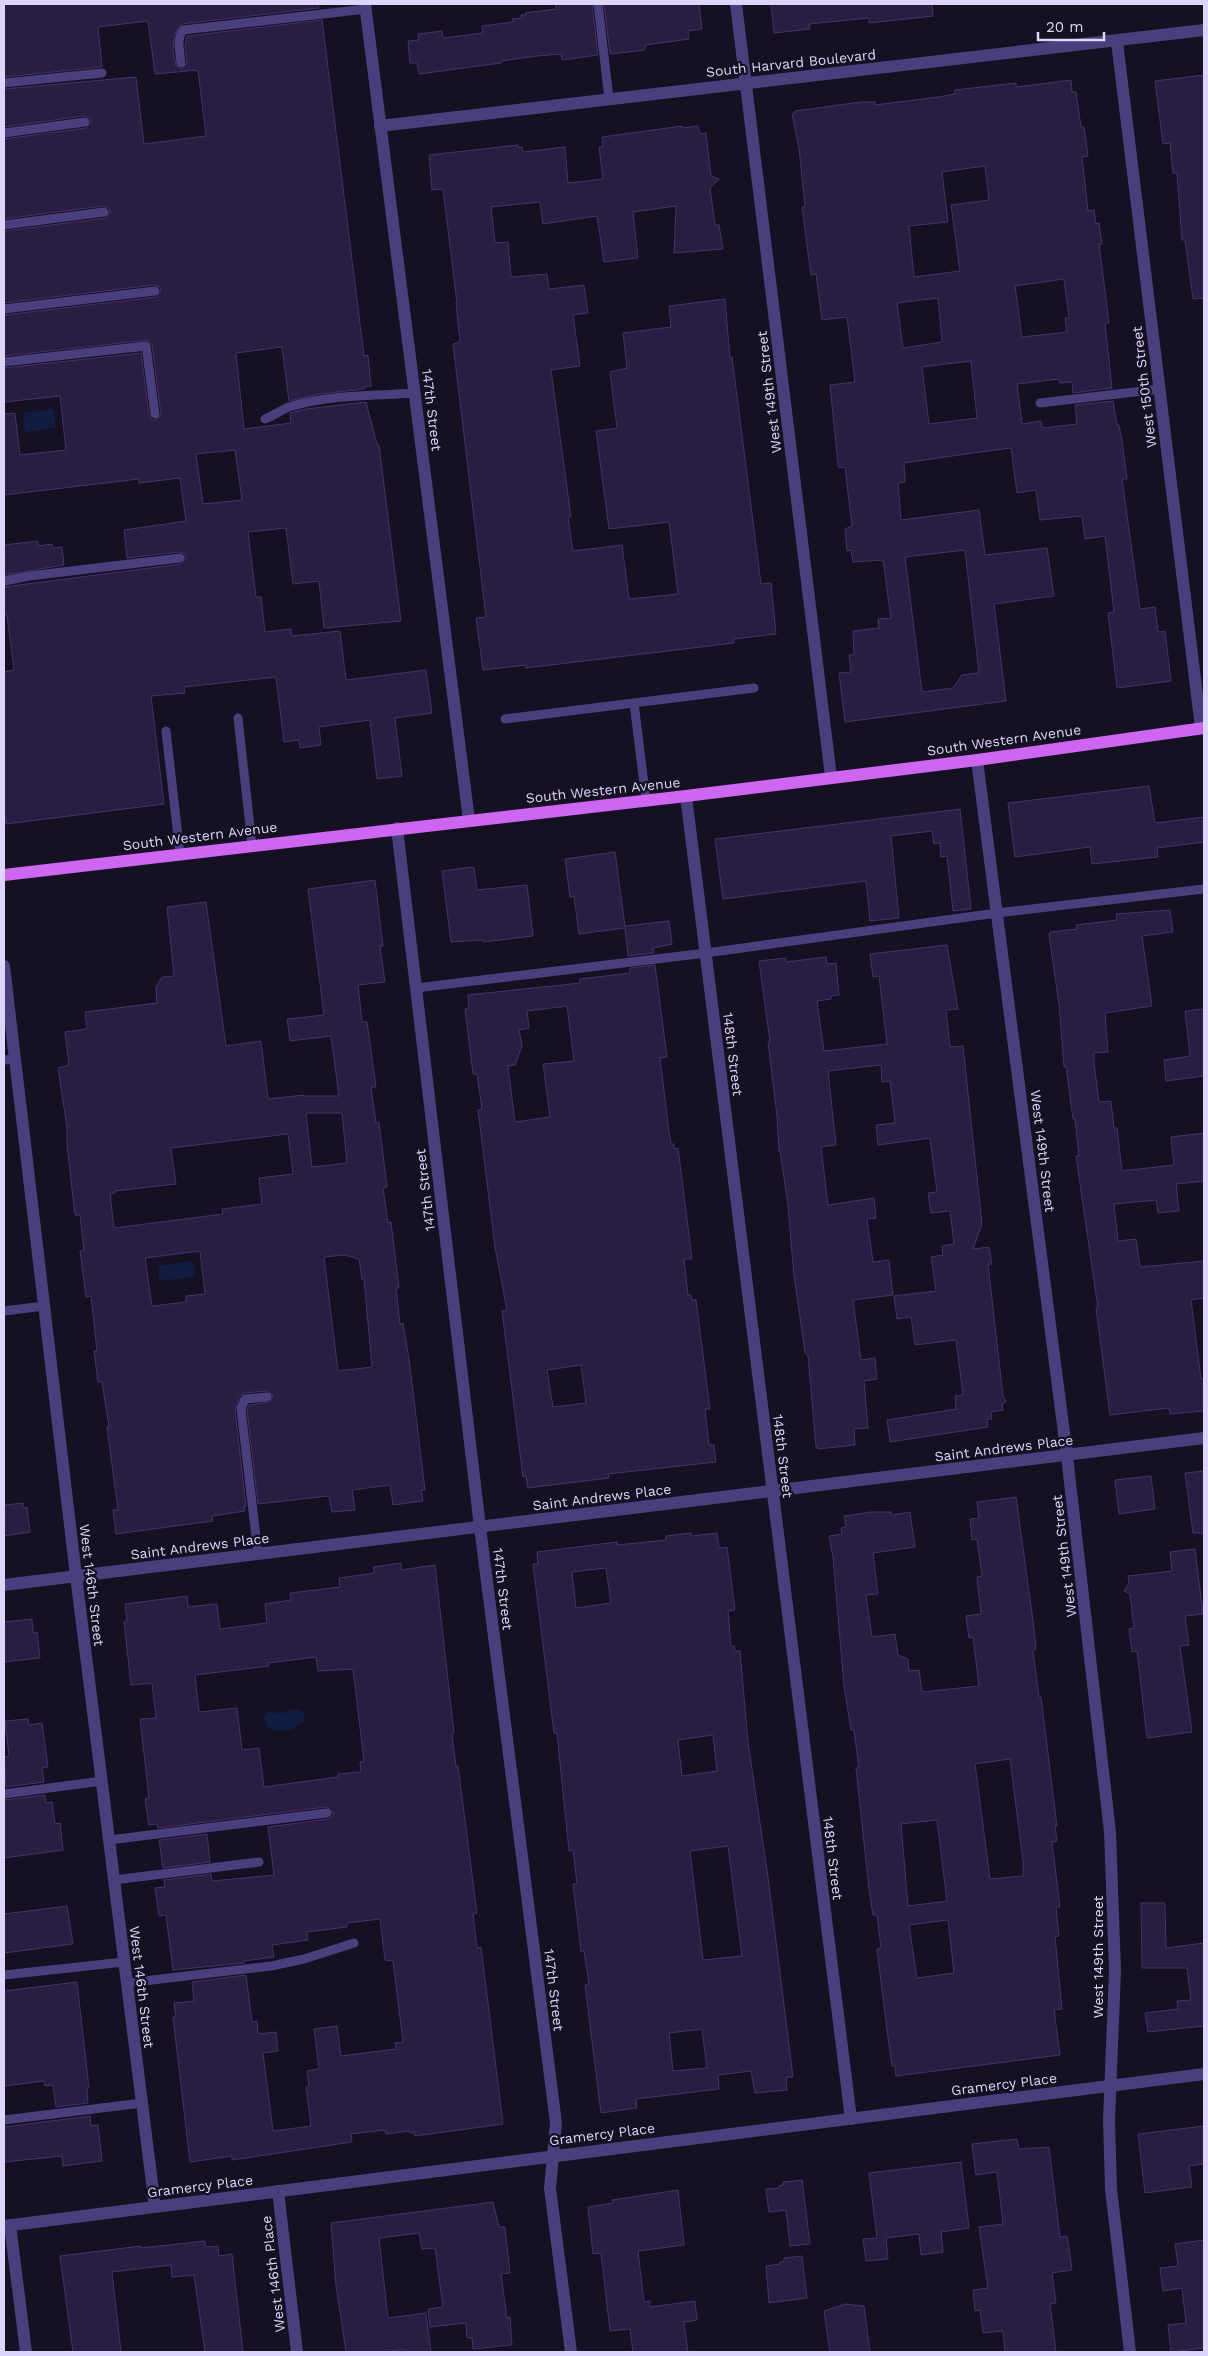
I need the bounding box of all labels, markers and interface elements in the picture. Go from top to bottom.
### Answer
scale bar [1038,10,1104,42]
text: 20 m [1046,18,1084,36]
street label: South Harvard Boulevard [705,46,877,80]
street label: West 150th Street [1129,325,1159,449]
street label: West 149th Street [754,330,784,454]
street label: 147th Street [419,368,445,452]
street label: South Western Avenue [926,721,1082,759]
street label: South Western Avenue [525,774,681,806]
street label: South Western Avenue [122,819,278,853]
street label: 148th Street [720,1011,746,1097]
street label: West 149th Street [1028,1089,1058,1213]
street label: 147th Street [412,1148,438,1232]
street label: 148th Street [770,1413,796,1499]
street label: Saint Andrews Place [934,1432,1074,1464]
street label: Saint Andrews Place [532,1481,672,1513]
street label: West 149th Street [1049,1494,1079,1618]
street label: West 146th Street [77,1523,107,1647]
street label: Saint Andrews Place [130,1530,270,1562]
street label: 147th Street [490,1547,516,1631]
street label: 148th Street [820,1815,846,1901]
street label: West 149th Street [1090,1895,1106,2018]
street label: West 146th Street [127,1925,157,2049]
street label: 147th Street [541,1948,567,2032]
street label: Gramercy Place [950,2070,1058,2098]
street label: Gramercy Place [548,2120,656,2148]
street label: Gramercy Place [146,2172,254,2200]
street label: West 146th Place [258,2215,288,2333]

